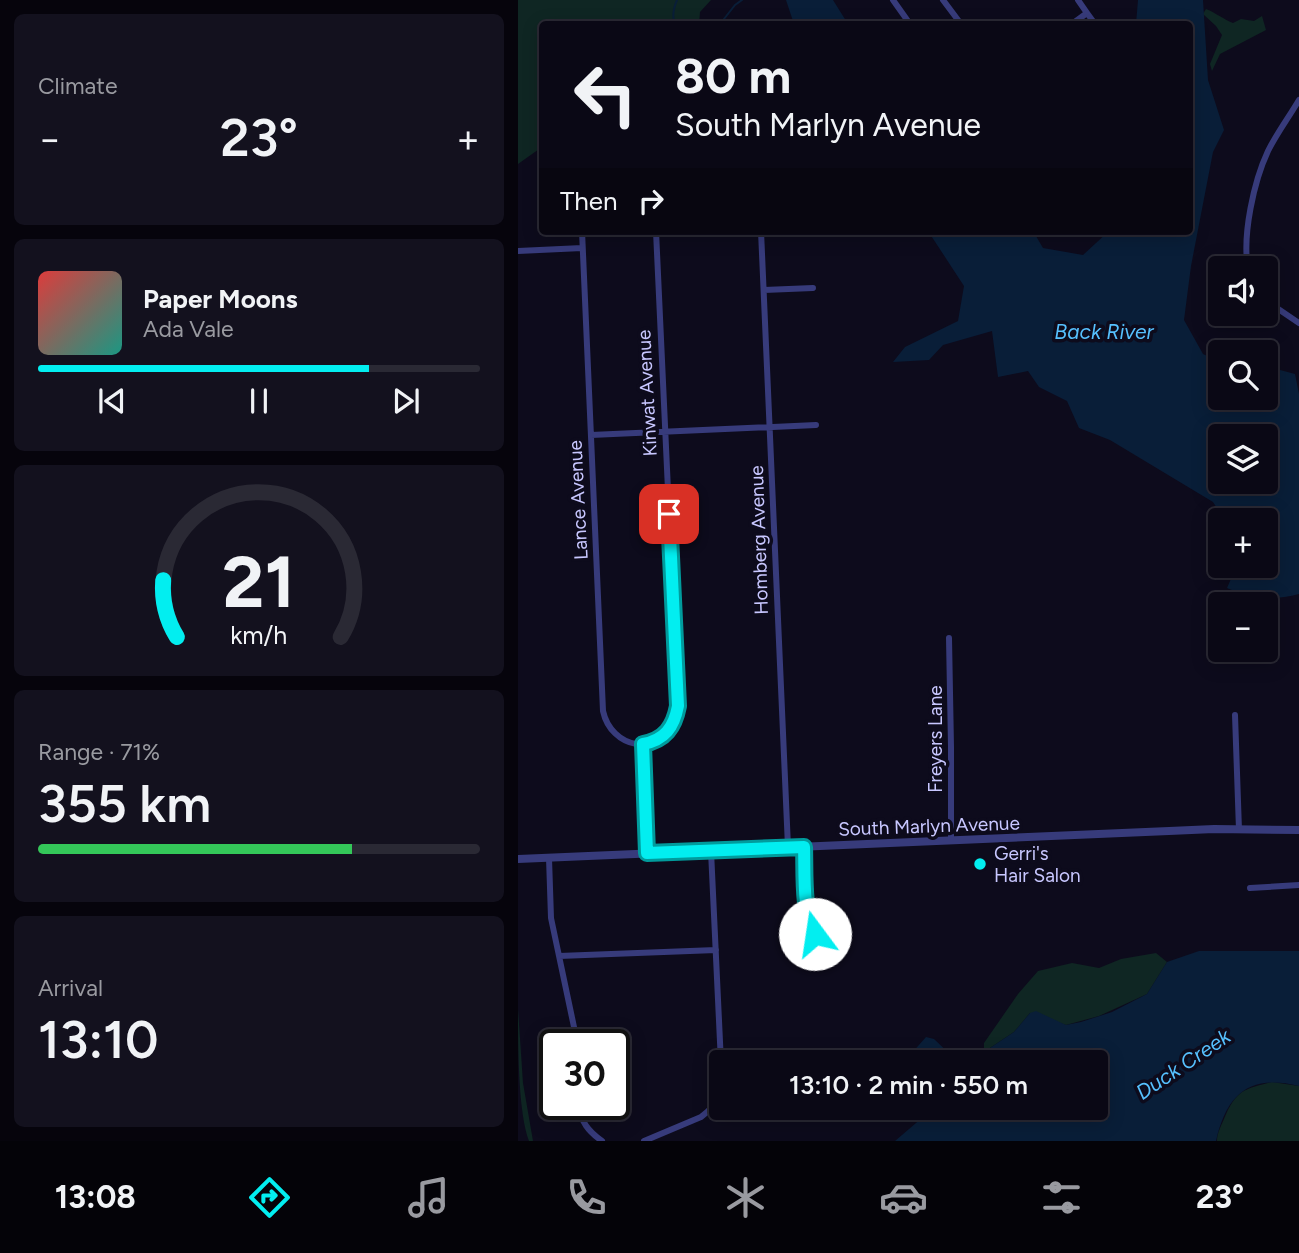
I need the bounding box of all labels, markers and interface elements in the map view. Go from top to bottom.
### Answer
text: 80 m [675,46,791,105]
icon: left [560,49,651,140]
text: Climate [38,72,117,100]
text: South Marlyn Avenue [675,106,981,144]
text: 23° [220,107,298,169]
text: − [38,116,62,162]
text: + [456,116,480,162]
icon: right [632,182,670,220]
text: Then [560,185,618,217]
map controls [1208,256,1278,662]
button: sound [1208,256,1278,326]
text: Paper Moons [143,283,298,315]
text: Ada Vale [143,315,234,343]
water label: Back River [1054,319,1155,344]
street label: Kinwat Avenue [632,329,662,457]
button: search [1208,340,1278,410]
icon: previous [93,382,131,420]
icon: pause [240,382,278,420]
icon: next [387,382,425,420]
button: layers [1208,424,1278,494]
street label: Lance Avenue [563,440,593,560]
street label: Homberg Avenue [745,465,773,615]
pin [639,484,699,544]
icon: arrive [650,495,688,533]
button: + [1208,508,1278,578]
text: 21 [223,538,295,625]
button: − [1208,592,1278,662]
text: km/h [230,619,288,649]
street label: Freyers Lane [924,685,947,793]
text: Range · 71% [38,738,160,766]
text: 355 km [38,773,211,835]
street label: South Marlyn Avenue [838,811,1020,841]
place label: Gerri's Hair Salon [994,842,1081,887]
marker: Gerri's Hair Salon [972,856,988,872]
position arrow [778,897,852,971]
text: Arrival [38,974,103,1002]
text: 13:10 [38,1009,158,1071]
water label: Duck Creek [1131,1023,1236,1105]
speed limit sign: 30 [539,1029,630,1120]
text: 13:10 · 2 min · 550 m [789,1069,1028,1101]
icon: directions [245,1173,294,1222]
icon: music [404,1173,453,1222]
icon: phone [562,1173,611,1222]
icon: climate [721,1173,770,1222]
icon: car [879,1173,928,1222]
icon: filters [1037,1173,1086,1222]
text: 13:08 [55,1178,136,1216]
text: 23° [1196,1178,1244,1216]

